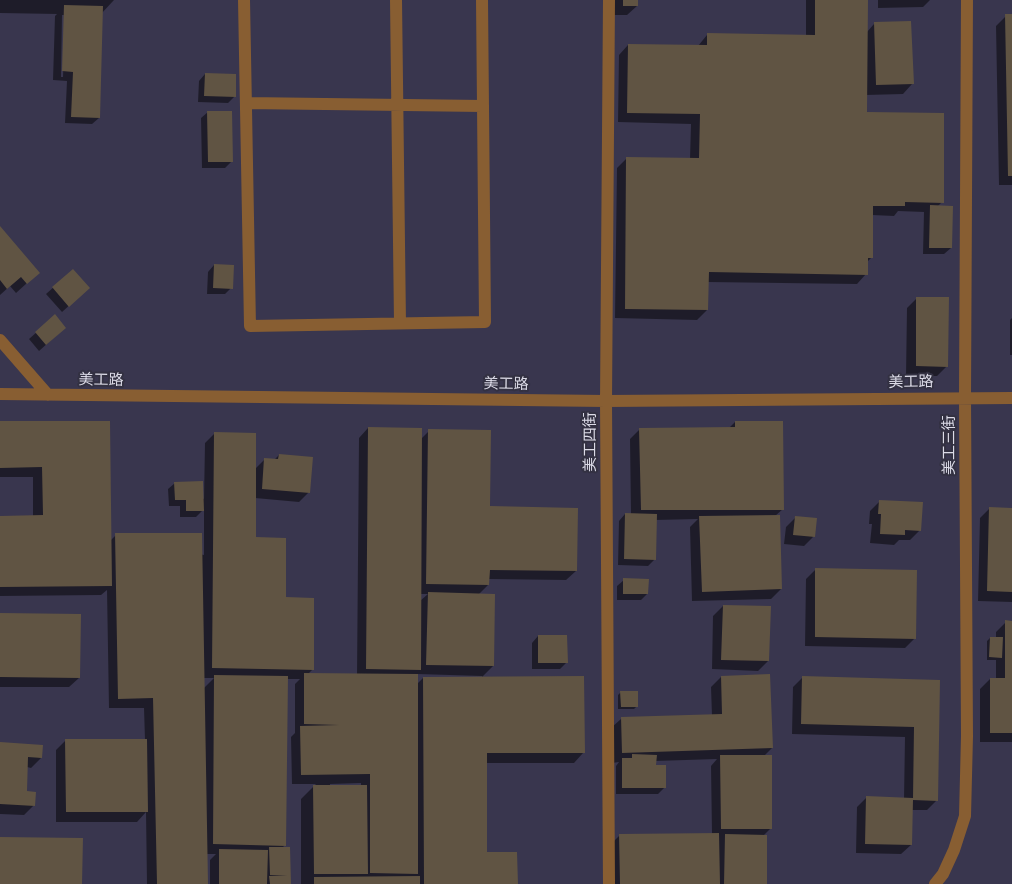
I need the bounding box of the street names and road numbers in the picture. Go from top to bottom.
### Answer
street label: 美工路 [78,371,124,389]
street label: 美工路 [888,373,934,391]
street label: 美工路 [483,375,529,393]
street label: 美工四街 [581,412,599,472]
street label: 美工三街 [940,415,958,475]

